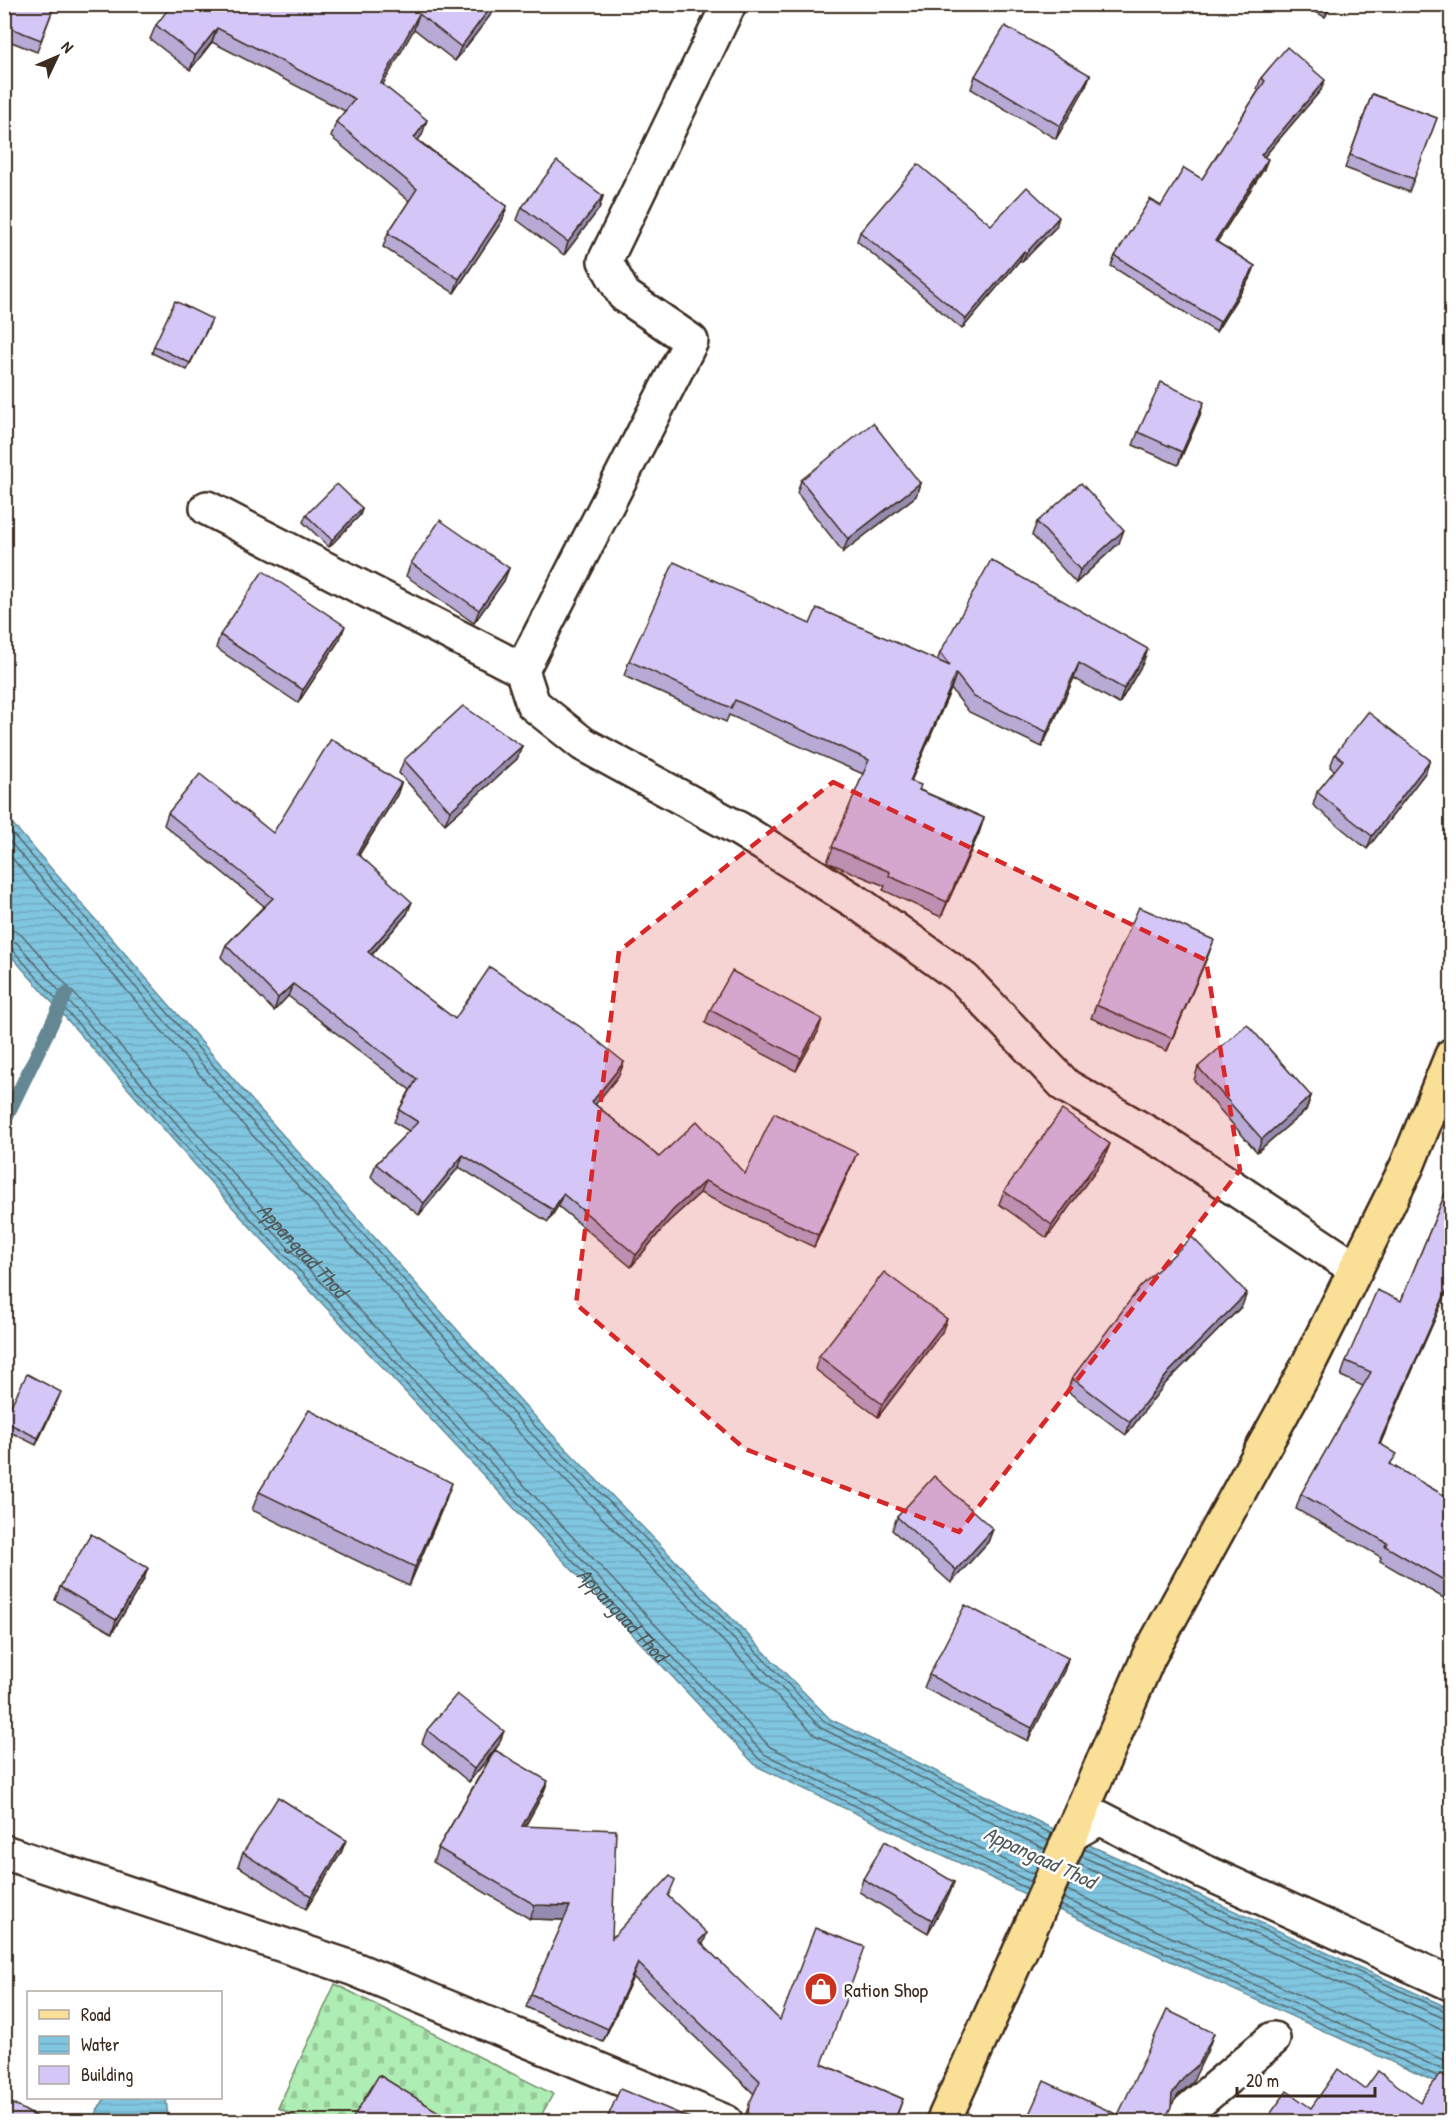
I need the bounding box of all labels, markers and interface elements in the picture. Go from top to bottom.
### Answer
north arrow [27,27,87,87]
text: N [57,36,79,58]
water label: Appangaad Thod [251,1196,357,1306]
water label: Appangaad Thod [571,1561,677,1671]
water label: Appangaad Thod [979,1818,1104,1897]
shop icon: Ration Shop [803,1971,839,2007]
place label: Ration Shop [844,1976,929,2003]
legend [27,1991,222,2099]
text: Road [81,2002,111,2027]
text: Water [81,2032,119,2057]
scale bar [1237,2060,1375,2098]
text: Building [81,2062,133,2087]
text: 20 m [1246,2068,1279,2093]

